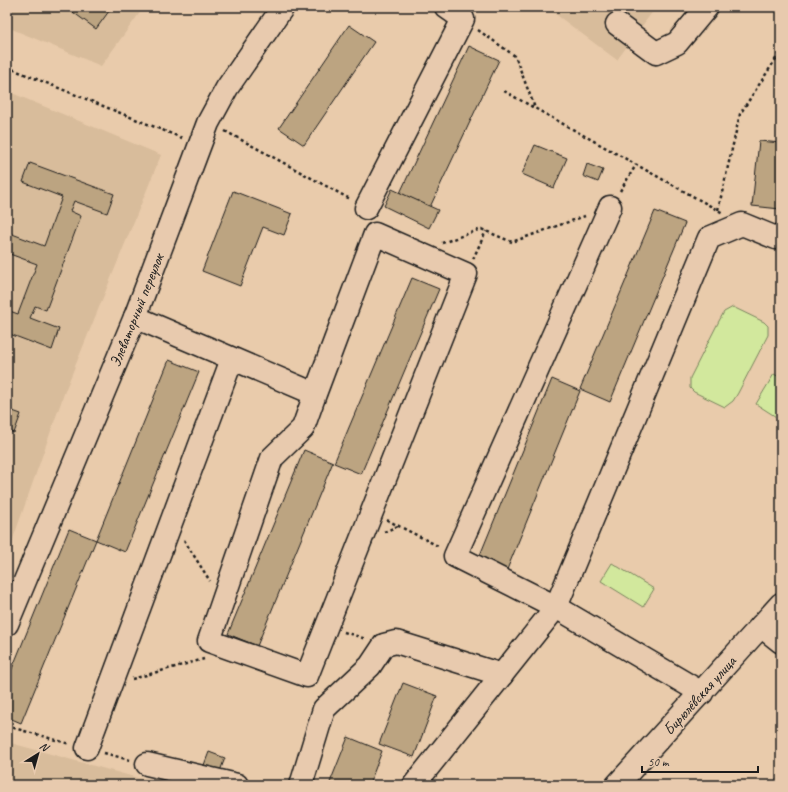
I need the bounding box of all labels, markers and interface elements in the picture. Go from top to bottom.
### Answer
street label: Элеваторный переулок [105,249,169,370]
street label: Бирюлёвская улица [659,651,742,739]
north arrow [18,734,58,774]
text: N [37,738,53,755]
scale bar [642,748,758,774]
text: 50 m [648,754,670,770]

